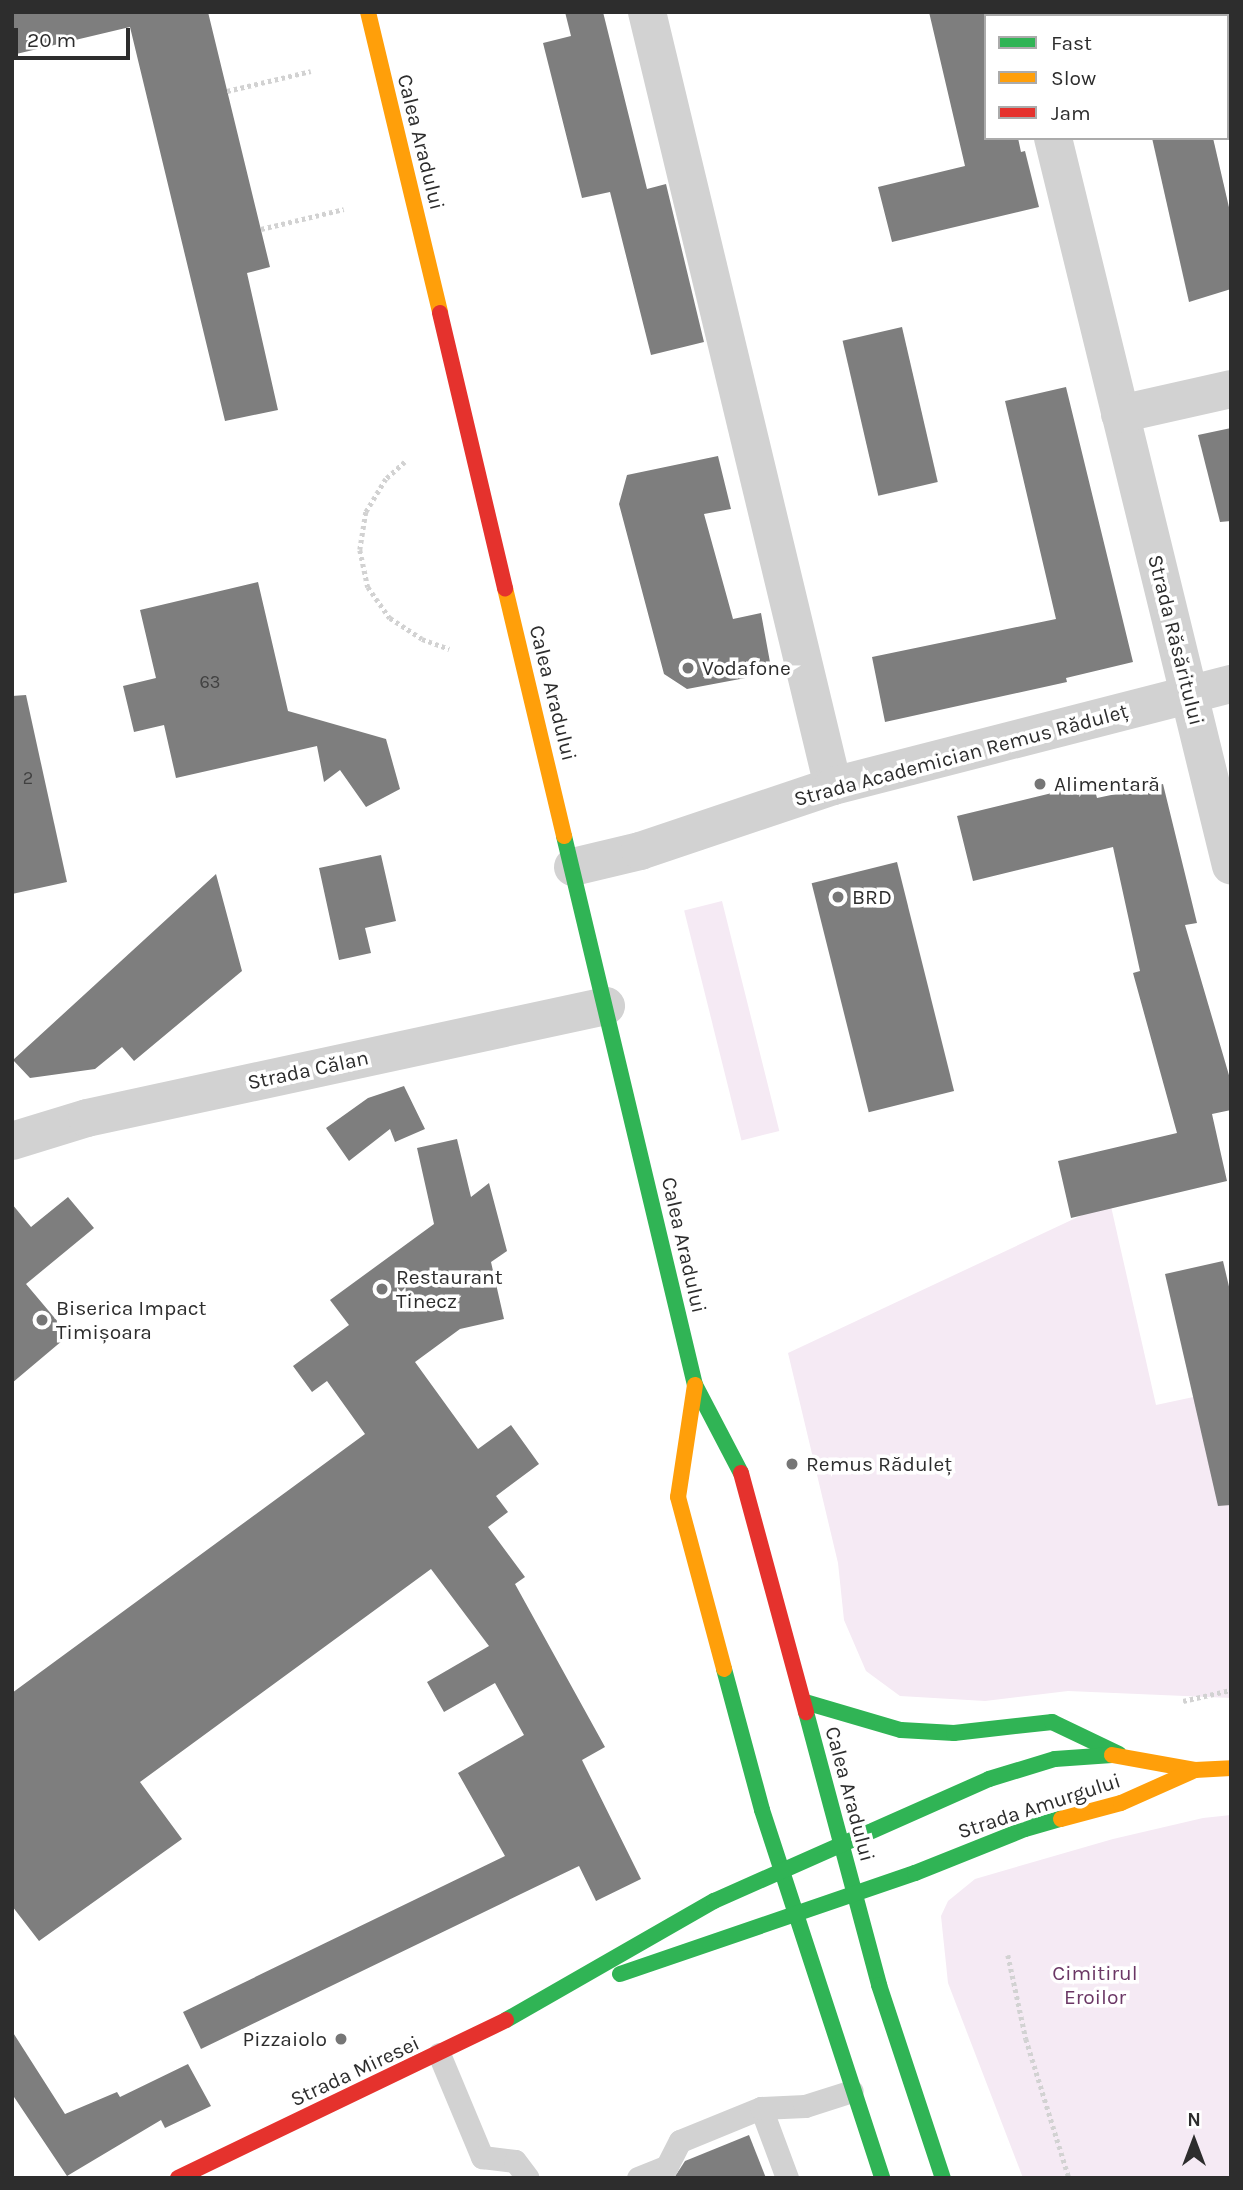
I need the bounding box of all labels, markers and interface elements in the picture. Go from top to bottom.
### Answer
scale bar [18,14,133,58]
legend [984,14,1229,140]
text: 20 m [27,28,76,52]
text: Fast [1051,31,1092,55]
text: Slow [1051,66,1096,90]
street label: Calea Aradului [392,72,450,212]
text: Jam [1051,101,1091,125]
street label: Strada Răsăritului [1143,552,1209,728]
street label: Calea Aradului [524,623,582,763]
place label: Vodafone [702,655,791,681]
marker: Vodafone [680,660,696,676]
house number: 63 [200,671,220,693]
street label: Strada Academician Remus Răduleț [791,698,1131,812]
house number: 2 [23,767,33,789]
place label: Alimentară [1054,771,1160,797]
marker: Alimentară [1032,776,1048,792]
place label: BRD [852,884,892,910]
marker: BRD [830,889,846,905]
street label: Strada Călan [245,1045,371,1095]
street label: Calea Aradului [656,1175,712,1315]
place label: Restaurant Tinecz [396,1264,503,1314]
marker: Restaurant Tinecz [374,1281,390,1297]
place label: Biserica Impact Timișoara [56,1295,206,1345]
marker: Biserica Impact Timișoara [34,1312,50,1328]
place label: Remus Răduleț [806,1451,952,1477]
marker: Remus Răduleț [784,1456,800,1472]
street label: Calea Aradului [820,1724,880,1864]
street label: Strada Amurgului [954,1768,1124,1844]
park label: Cimitirul Eroilor [1052,1960,1138,2010]
place label: Pizzaiolo [243,2026,327,2052]
street label: Strada Miresei [287,2030,423,2112]
marker: Pizzaiolo [333,2031,349,2047]
north arrow [1159,2106,1229,2176]
text: N [1187,2109,1201,2131]

